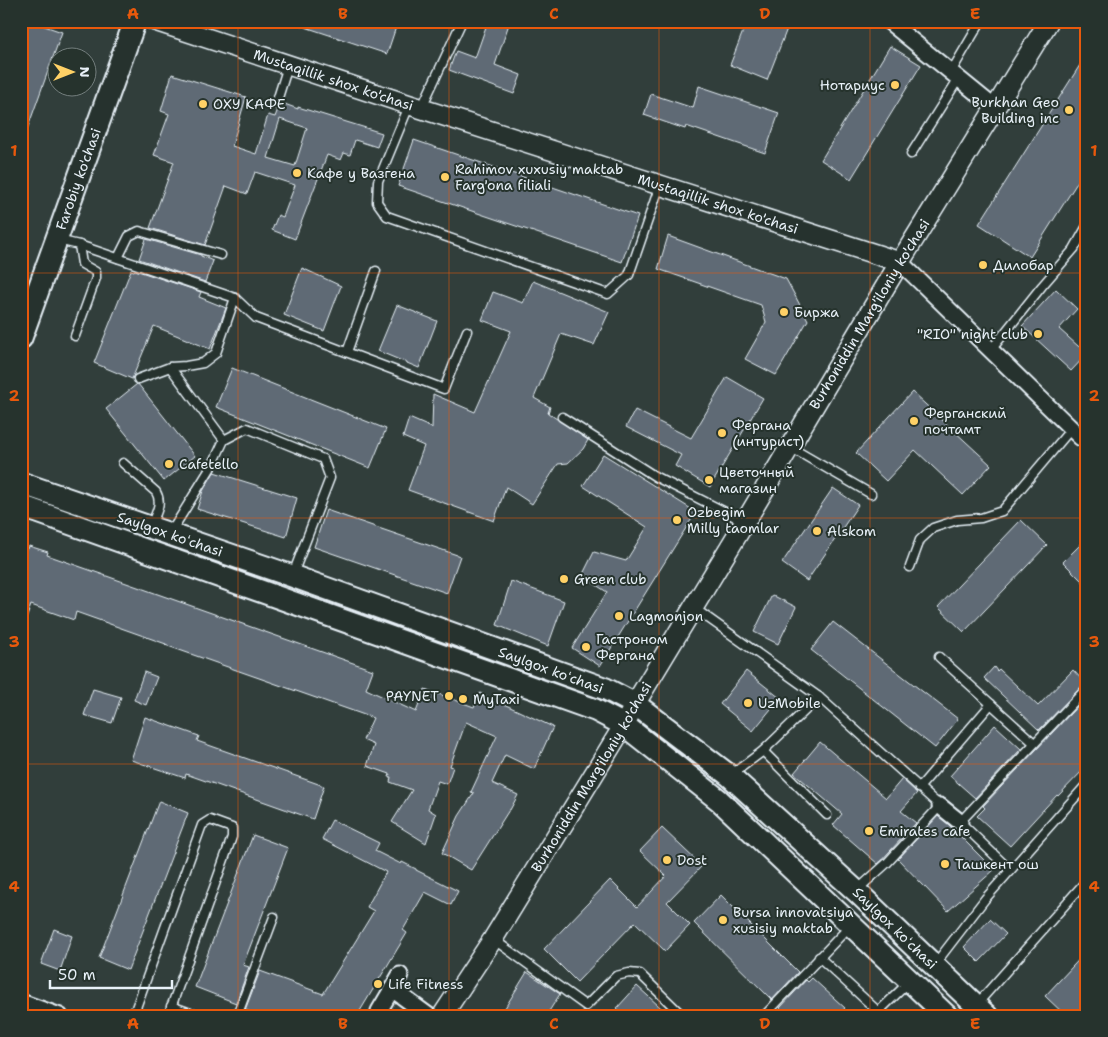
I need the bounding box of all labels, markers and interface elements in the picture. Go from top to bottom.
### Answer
text: A [127,3,139,24]
text: B [338,3,348,24]
text: C [549,3,559,24]
text: D [759,3,771,24]
text: E [970,3,980,24]
street label: Mustaqillik shox ko'chasi [251,45,416,115]
north arrow [48,48,98,98]
text: N [76,66,94,78]
place label: Нотариус [820,76,885,94]
marker: Нотариус [889,79,901,91]
place label: Burkhan Geo Building inc [972,93,1059,127]
place label: ОХУ КАФЕ [213,95,286,113]
marker: ОХУ КАФЕ [197,98,209,110]
marker: Burkhan Geo Building inc [1063,104,1075,116]
street label: Farobiy ko'chasi [52,125,105,232]
text: 1 [10,140,18,161]
text: 1 [1090,140,1098,161]
place label: Rahimov xuxusiy maktab Farg'ona filiali [455,160,623,194]
place label: Кафе у Вазгена [307,164,415,182]
marker: Кафе у Вазгена [291,167,303,179]
street label: Mustaqillik shox ko'chasi [636,170,801,238]
marker: Rahimov xuxusiy maktab Farg'ona filiali [439,171,451,183]
street label: Burhoniddin Marg'iloniy ko'chasi [805,215,933,412]
place label: Дилобар [993,256,1054,274]
marker: Дилобар [977,259,989,271]
place label: Биржа [794,303,839,321]
marker: Биржа [778,306,790,318]
place label: "RIO" night club [917,325,1028,343]
marker: "RIO" night club [1032,328,1044,340]
text: 2 [8,385,20,406]
text: 2 [1088,385,1100,406]
place label: Ферганский почтамт [924,404,1006,438]
marker: Ферганский почтамт [908,415,920,427]
place label: Фергана (интурист) [732,416,804,450]
marker: Фергана (интурист) [716,427,728,439]
place label: Cafetello [179,455,238,473]
marker: Cafetello [163,458,175,470]
place label: Цветочный магазин [719,463,794,497]
marker: Цветочный магазин [703,474,715,486]
place label: Ozbegim Milly taomlar [687,503,780,537]
street label: Saylgox koʻchasi [115,507,225,561]
marker: Ozbegim Milly taomlar [671,514,683,526]
place label: Alskom [827,522,876,540]
marker: Alskom [811,525,823,537]
place label: Green club [574,570,646,588]
marker: Green club [558,573,570,585]
place label: Lagmonjon [629,607,704,625]
marker: Lagmonjon [613,610,625,622]
place label: Гастроном Фергана [596,630,668,664]
text: 3 [8,631,20,652]
text: 3 [1088,631,1100,652]
marker: Гастроном Фергана [580,641,592,653]
street label: Saylgox koʻchasi [496,643,606,697]
street label: Burhoniddin Marg'iloniy ko'chasi [527,678,655,875]
place label: PAYNET [386,687,439,705]
marker: PAYNET [443,690,455,702]
place label: MyTaxi [473,690,520,708]
marker: MyTaxi [457,693,469,705]
place label: UzMobile [758,694,821,712]
marker: UzMobile [742,697,754,709]
place label: Emirates cafe [879,822,970,840]
marker: Emirates cafe [863,825,875,837]
place label: Dost [677,851,707,869]
marker: Dost [661,854,673,866]
place label: Ташкент ош [955,855,1039,873]
marker: Ташкент ош [939,858,951,870]
text: 4 [8,876,20,897]
text: 4 [1088,876,1100,897]
street label: Saylgox koʻchasi [849,883,941,973]
place label: Bursa innovatsiya xusisiy maktab [733,903,854,937]
marker: Bursa innovatsiya xusisiy maktab [717,914,729,926]
scale bar [50,957,172,989]
text: 50 m [58,965,96,985]
place label: Life Fitness [388,975,464,993]
marker: Life Fitness [372,978,384,990]
text: A [127,1013,139,1034]
text: B [338,1013,348,1034]
text: C [549,1013,559,1034]
text: D [759,1013,771,1034]
text: E [970,1013,980,1034]

